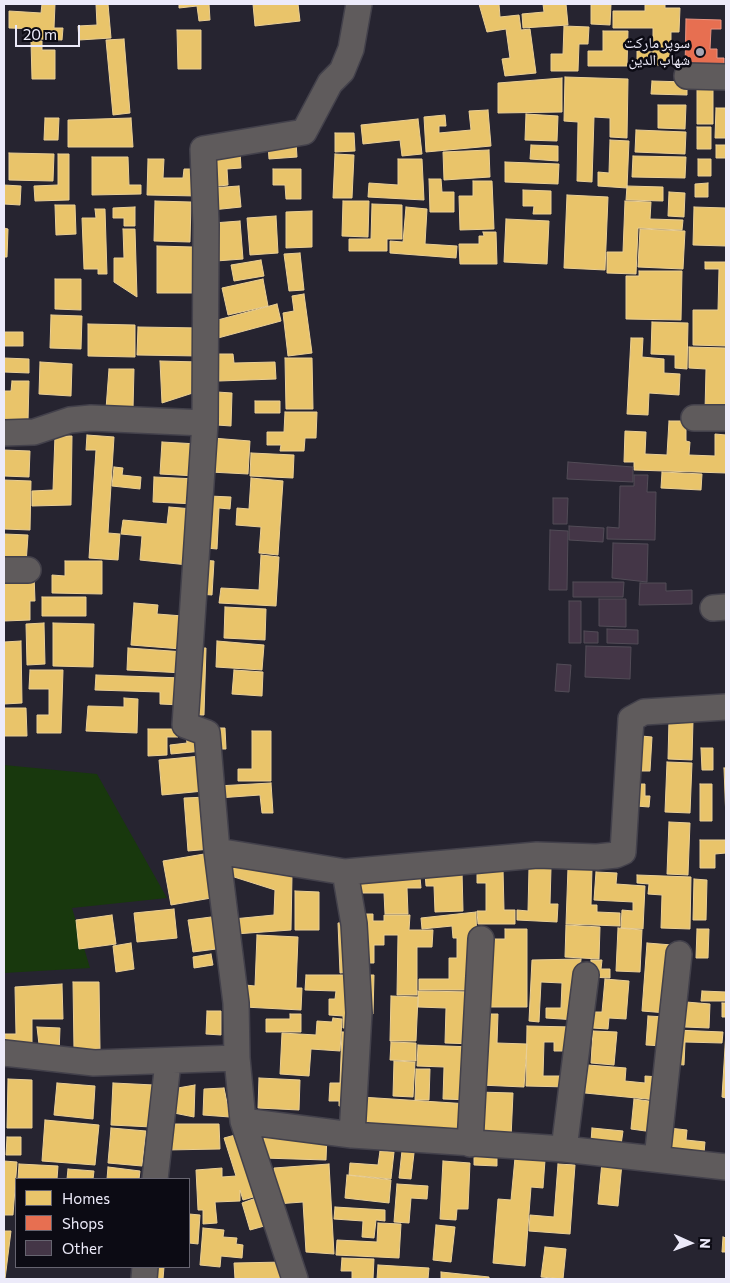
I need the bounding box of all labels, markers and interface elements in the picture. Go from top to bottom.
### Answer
scale bar [18,15,82,47]
text: 20 m [23,25,57,43]
place label: سوپر مارکت شهاب الدین [624,34,690,69]
marker: سوپر مارکت شهاب الدین [694,46,706,58]
legend [15,1178,190,1268]
text: Homes [62,1189,110,1207]
text: Shops [62,1214,104,1232]
north arrow [665,1218,715,1268]
text: N [697,1238,714,1249]
text: Other [62,1239,103,1257]

